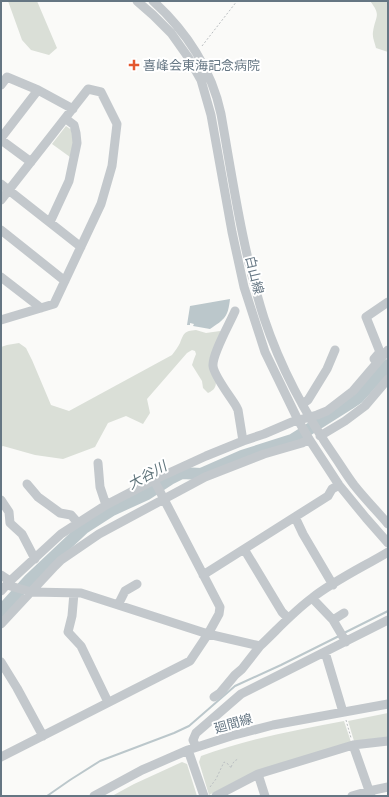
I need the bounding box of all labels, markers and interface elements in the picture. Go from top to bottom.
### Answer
place label: 喜峰会東海記念病院 [143,57,260,73]
marker: 喜峰会東海記念病院 [128,59,140,71]
street label: 白山線 [243,254,267,296]
water label: 大谷川 [124,456,171,493]
street label: 廻間線 [212,710,254,736]

